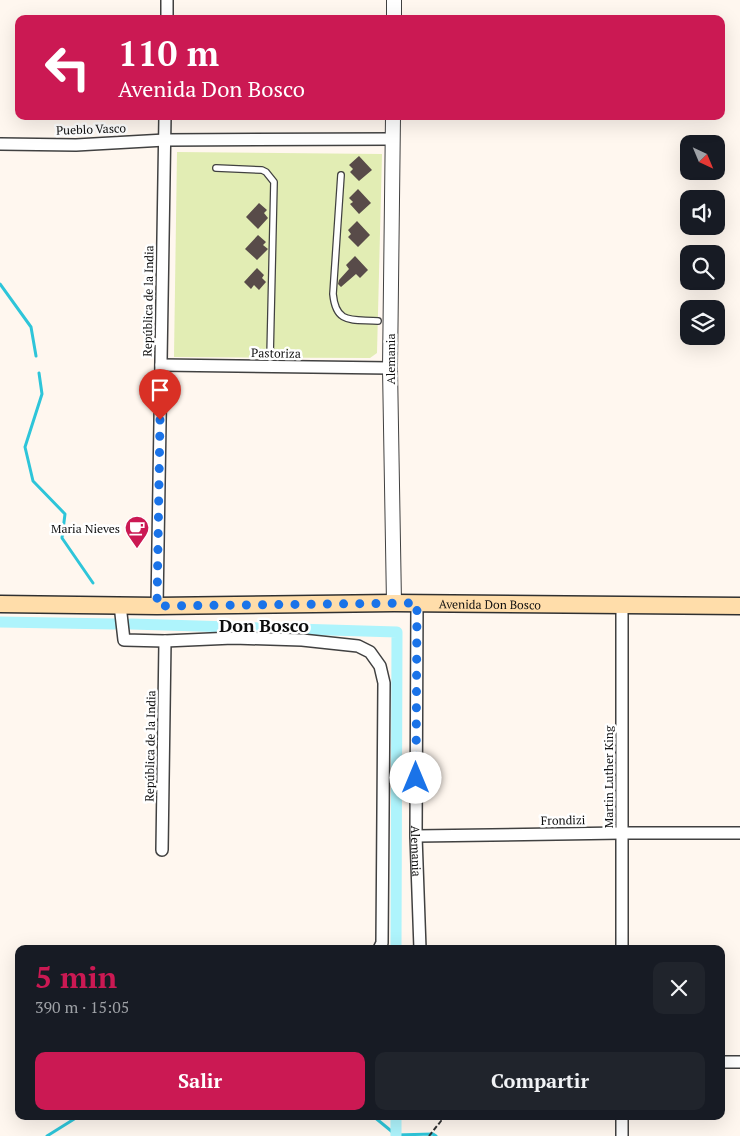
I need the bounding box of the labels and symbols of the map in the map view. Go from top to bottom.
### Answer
street label: Pueblo Vasco [56,120,127,138]
north arrow [680,135,725,180]
street label: República de la India [140,245,156,357]
street label: Alemania [383,333,398,385]
street label: Pastoriza [251,345,301,361]
pin [139,369,181,420]
cafe icon: Maria Nieves [124,515,150,549]
place label: Maria Nieves [51,521,120,536]
street label: Avenida Don Bosco [439,596,541,612]
district label: Don Bosco [219,613,309,637]
street label: República de la India [142,690,158,802]
street label: Martin Luther King [601,725,616,828]
position arrow [389,751,441,803]
street label: Frondizi [541,812,586,828]
street label: Alemania [408,825,425,877]

